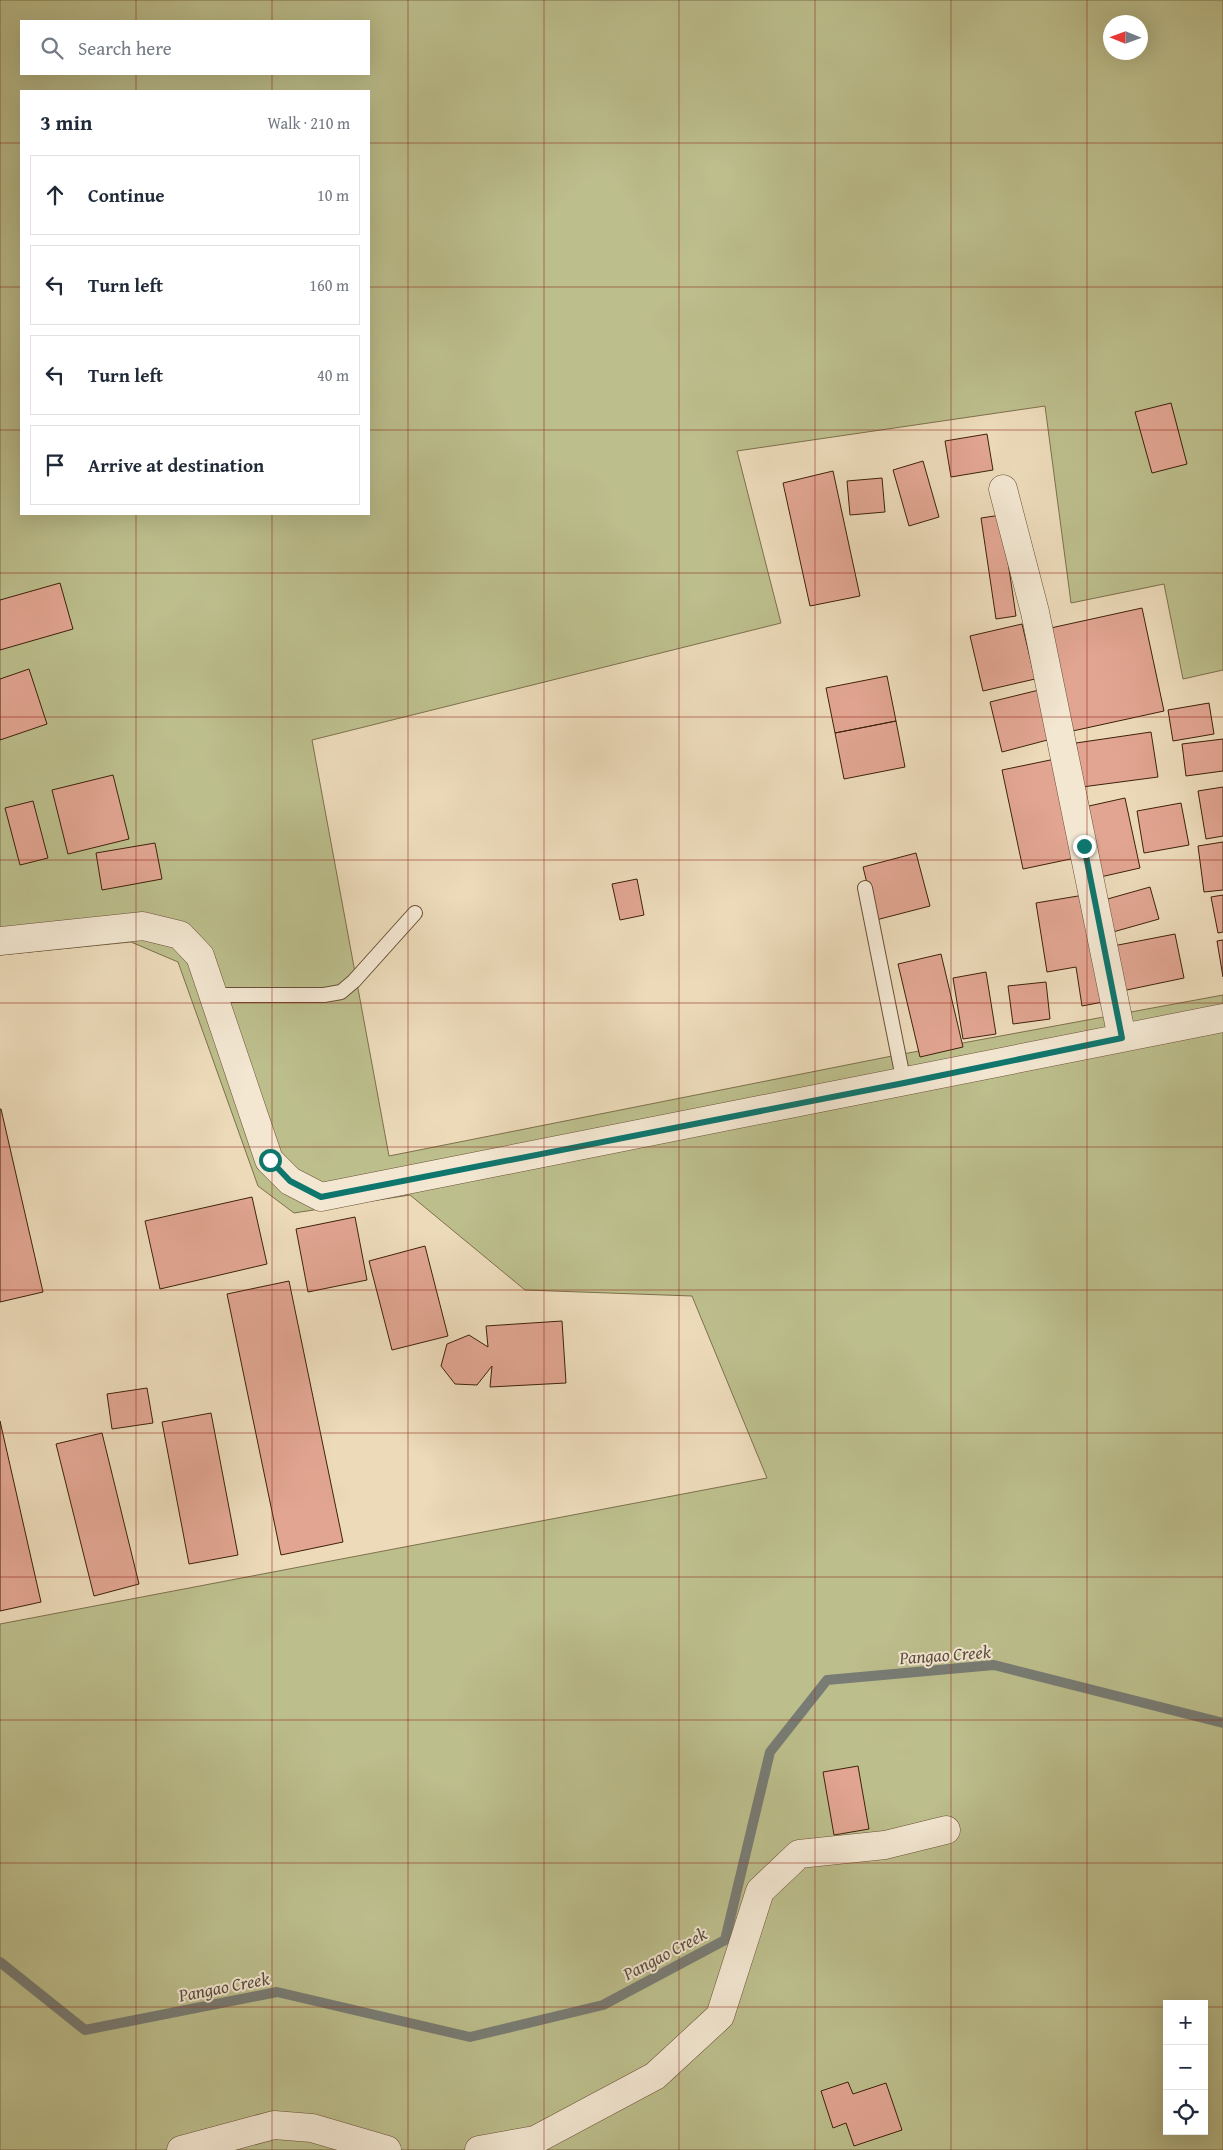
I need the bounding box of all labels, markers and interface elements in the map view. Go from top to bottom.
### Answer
north arrow [1103,15,1148,60]
search box [20,20,370,75]
icon: search [38,34,66,62]
text: Search here [78,34,172,62]
text: 3 min [40,107,92,138]
text: Walk · 210 m [267,111,350,135]
icon: ahead [41,181,69,209]
text: Continue [88,181,165,209]
text: 10 m [317,183,349,207]
icon: left [41,271,69,299]
text: Turn left [88,271,163,299]
text: 160 m [309,273,349,297]
icon: left [41,361,69,389]
text: Turn left [88,361,163,389]
text: 40 m [317,363,349,387]
icon: arrive [41,451,69,479]
text: Arrive at destination [88,451,264,479]
route end [1073,835,1096,858]
route start [259,1149,282,1172]
water label: Pangao Creek [897,1638,992,1671]
water label: Pangao Creek [617,1920,712,1987]
water label: Pangao Creek [175,1964,272,2009]
map controls [1163,2000,1208,2135]
button: + [1163,2000,1208,2045]
button: − [1163,2045,1208,2090]
button: locate [1163,2090,1208,2135]

